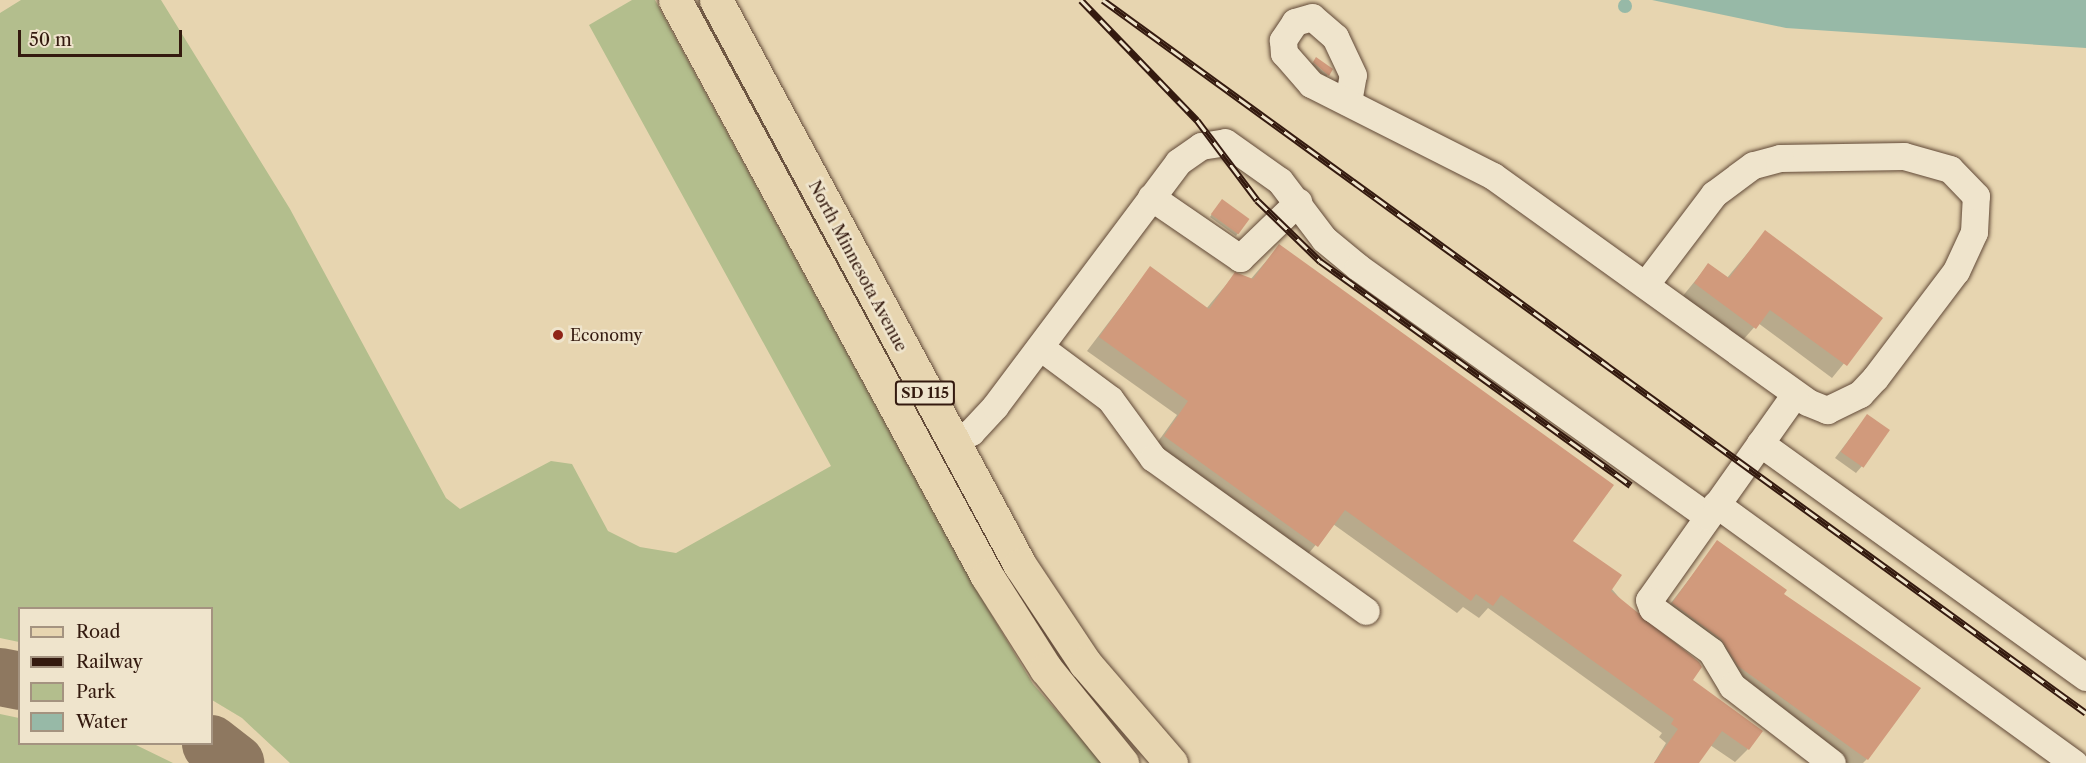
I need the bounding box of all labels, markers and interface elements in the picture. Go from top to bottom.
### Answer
scale bar [21,18,184,56]
text: 50 m [29,29,72,51]
street label: North Minnesota Avenue [805,177,911,355]
place label: Economy [570,325,642,345]
marker: Economy [551,328,565,342]
road number: SD 115 [894,381,956,405]
legend [18,607,213,745]
text: Road [76,621,121,643]
text: Railway [76,651,143,673]
text: Park [76,681,115,703]
text: Water [76,711,128,733]

